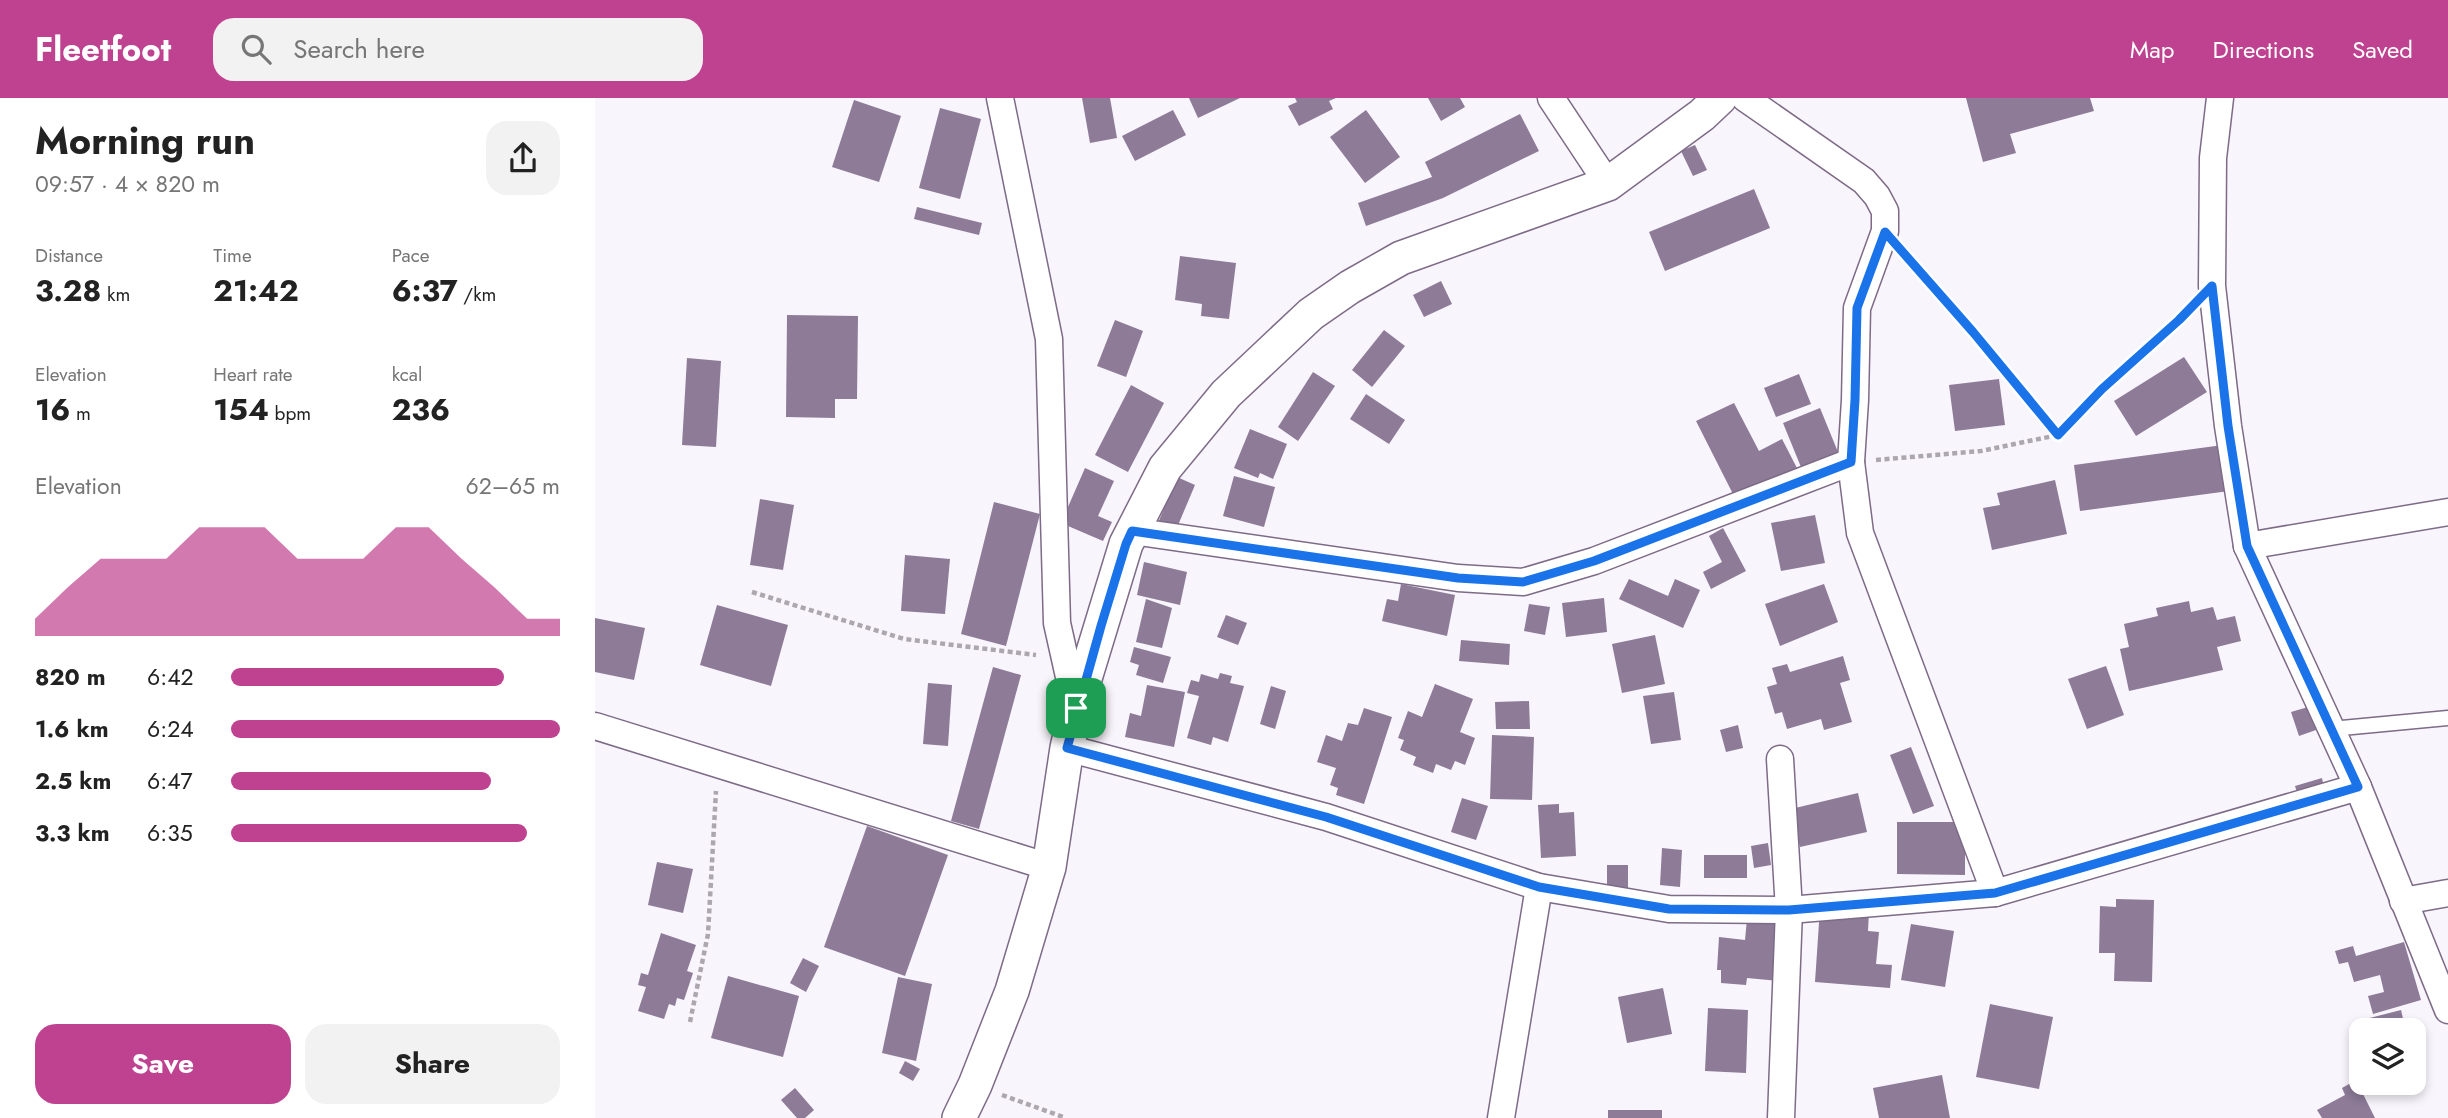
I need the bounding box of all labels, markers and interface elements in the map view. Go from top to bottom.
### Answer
search box [213,18,703,81]
text: Fleetfoot [35,26,171,73]
icon: search [237,30,275,68]
text: Search here [293,30,425,68]
text: Map [2130,32,2175,67]
text: Directions [2213,32,2314,67]
text: Saved [2352,32,2413,67]
text: Morning run [35,113,255,168]
button: share [486,121,560,195]
text: 09:57 · 4 × 820 m [35,167,220,201]
text: Distance [35,242,103,269]
text: Time [213,242,252,269]
text: Pace [392,242,430,269]
text: 3.28 [35,269,101,312]
text: 21:42 [213,269,299,312]
text: 6:37 [392,269,458,312]
text: km [101,281,130,308]
text: /km [458,281,496,308]
text: Elevation [35,361,107,388]
text: Heart rate [213,361,293,388]
text: kcal [392,361,422,388]
text: 16 [35,388,70,431]
text: 154 [213,388,269,431]
text: 236 [392,388,450,431]
text: m [70,400,91,427]
text: bpm [269,400,311,427]
text: Elevation [35,469,122,503]
text: 62–65 m [466,469,560,503]
text: 820 m [35,660,106,694]
text: 6:42 [147,660,194,694]
pin [1046,678,1106,738]
icon: arrive [1057,689,1095,727]
text: 1.6 km [35,712,109,746]
text: 6:24 [147,712,194,746]
text: 2.5 km [35,764,111,798]
text: 6:47 [147,764,193,798]
text: 3.3 km [35,816,110,850]
text: 6:35 [147,816,193,850]
map controls [2349,1018,2426,1095]
button: layers [2349,1018,2426,1095]
button: Save [35,1024,291,1104]
button: Share [305,1024,560,1104]

